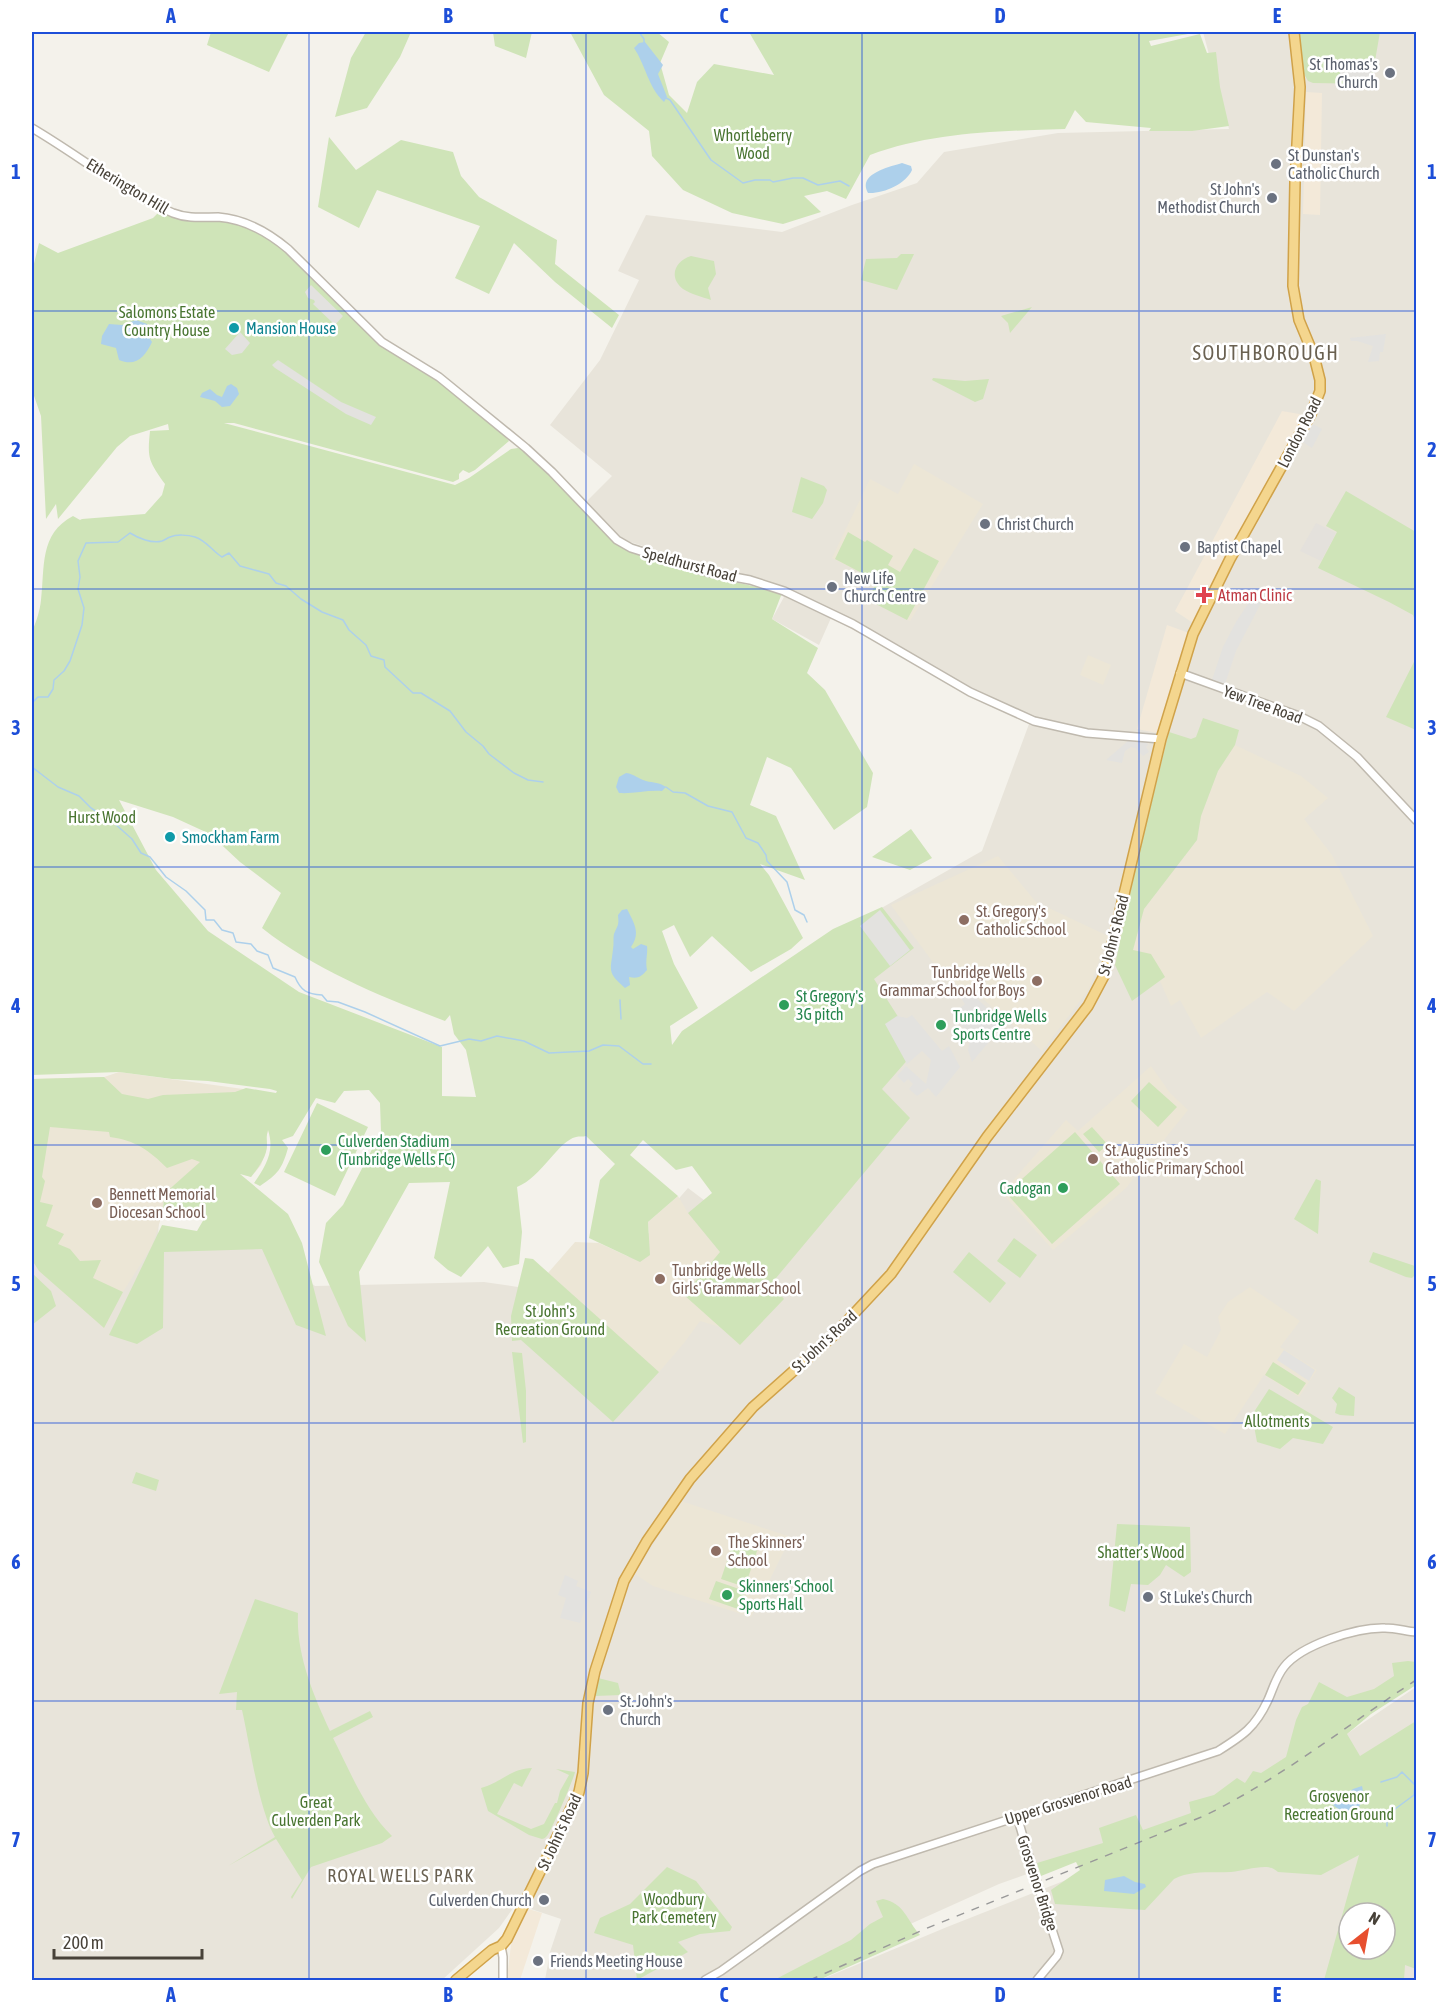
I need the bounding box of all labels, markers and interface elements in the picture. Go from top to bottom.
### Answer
text: A [165,4,176,27]
text: B [443,4,453,27]
text: C [720,4,729,27]
text: D [994,4,1006,27]
text: E [1273,4,1282,27]
place label: St Thomas's Church [1310,55,1378,91]
marker: St Thomas's Church [1383,66,1397,80]
park label: Whortleberry Wood [714,126,793,162]
place label: St Dunstan's Catholic Church [1288,146,1380,182]
street label: Etherington Hill [83,154,173,219]
marker: St Dunstan's Catholic Church [1269,157,1283,171]
text: 1 [11,160,21,183]
text: 1 [1427,160,1437,183]
place label: St John's Methodist Church [1157,180,1260,216]
marker: St John's Methodist Church [1265,191,1279,205]
park label: Salomons Estate Country House [119,303,215,340]
place label: Mansion House [246,319,336,337]
marker: Mansion House [227,321,241,335]
district label: SOUTHBOROUGH [1193,341,1339,364]
street label: London Road [1273,394,1325,470]
text: 2 [11,438,21,461]
text: 2 [1427,438,1437,461]
place label: Christ Church [997,515,1074,533]
marker: Christ Church [978,517,992,531]
place label: Baptist Chapel [1197,538,1283,557]
marker: Baptist Chapel [1178,540,1192,554]
street label: Speldhurst Road [641,543,739,586]
place label: New Life Church Centre [844,569,926,605]
marker: New Life Church Centre [825,580,839,594]
marker: Atman Clinic [1195,586,1213,604]
place label: Atman Clinic [1218,586,1292,604]
street label: Yew Tree Road [1221,681,1305,727]
text: 3 [11,716,21,739]
text: 3 [1427,716,1437,739]
park label: Hurst Wood [68,808,136,826]
place label: Smockham Farm [182,828,279,846]
marker: Smockham Farm [163,830,177,844]
street label: St John's Road [1094,893,1132,977]
place label: St. Gregory's Catholic School [976,902,1067,938]
marker: St. Gregory's Catholic School [957,913,971,927]
place label: Tunbridge Wells Grammar School for Boys [879,963,1025,1000]
marker: Tunbridge Wells Grammar School for Boys [1030,974,1044,988]
place label: St Gregory's 3G pitch [796,987,864,1024]
text: 4 [10,994,21,1017]
text: 4 [1426,994,1437,1017]
marker: St Gregory's 3G pitch [777,998,791,1012]
place label: Tunbridge Wells Sports Centre [953,1007,1047,1044]
marker: Tunbridge Wells Sports Centre [934,1018,948,1032]
place label: Culverden Stadium (Tunbridge Wells FC) [338,1132,455,1169]
place label: St. Augustine's Catholic Primary School [1105,1141,1245,1178]
marker: Culverden Stadium (Tunbridge Wells FC) [319,1143,333,1157]
marker: St. Augustine's Catholic Primary School [1086,1152,1100,1166]
place label: Cadogan [999,1179,1051,1198]
marker: Cadogan [1056,1181,1070,1195]
place label: Bennett Memorial Diocesan School [109,1185,216,1221]
marker: Bennett Memorial Diocesan School [90,1196,104,1210]
place label: Tunbridge Wells Girls' Grammar School [672,1261,802,1297]
text: 5 [11,1272,21,1295]
marker: Tunbridge Wells Girls' Grammar School [653,1272,667,1286]
text: 5 [1427,1272,1437,1295]
park label: St John's Recreation Ground [495,1302,605,1338]
street label: St John's Road [788,1306,860,1376]
park label: Allotments [1244,1412,1310,1430]
place label: The Skinners' School [728,1533,805,1569]
park label: Shatter's Wood [1097,1543,1185,1561]
marker: The Skinners' School [709,1544,723,1558]
text: 6 [11,1550,21,1573]
text: 6 [1427,1550,1437,1573]
place label: Skinners' School Sports Hall [739,1577,834,1614]
marker: Skinners' School Sports Hall [720,1588,734,1602]
place label: St Luke's Church [1160,1588,1253,1606]
marker: St Luke's Church [1141,1590,1155,1604]
place label: St. John's Church [620,1692,673,1728]
marker: St. John's Church [601,1703,615,1717]
street label: Upper Grosvenor Road [1002,1772,1134,1829]
park label: Grosvenor Recreation Ground [1284,1787,1394,1823]
street label: St John's Road [533,1791,585,1873]
park label: Great Culverden Park [272,1793,360,1829]
text: 7 [11,1828,21,1851]
text: 7 [1427,1828,1437,1851]
street label: Grosvenor Bridge [1013,1833,1062,1933]
district label: ROYAL WELLS PARK [327,1865,475,1886]
park label: Woodbury Park Cemetery [631,1890,717,1927]
place label: Culverden Church [429,1891,532,1909]
marker: Culverden Church [537,1893,551,1907]
north arrow [1337,1901,1397,1961]
text: N [1366,1908,1383,1928]
scale bar [54,1922,202,1960]
text: 200 m [63,1932,104,1953]
place label: Friends Meeting House [550,1952,683,1971]
marker: Friends Meeting House [531,1954,545,1968]
text: A [165,1983,176,2006]
text: B [443,1983,453,2006]
text: C [720,1983,729,2006]
text: D [994,1983,1006,2006]
text: E [1273,1983,1282,2006]

